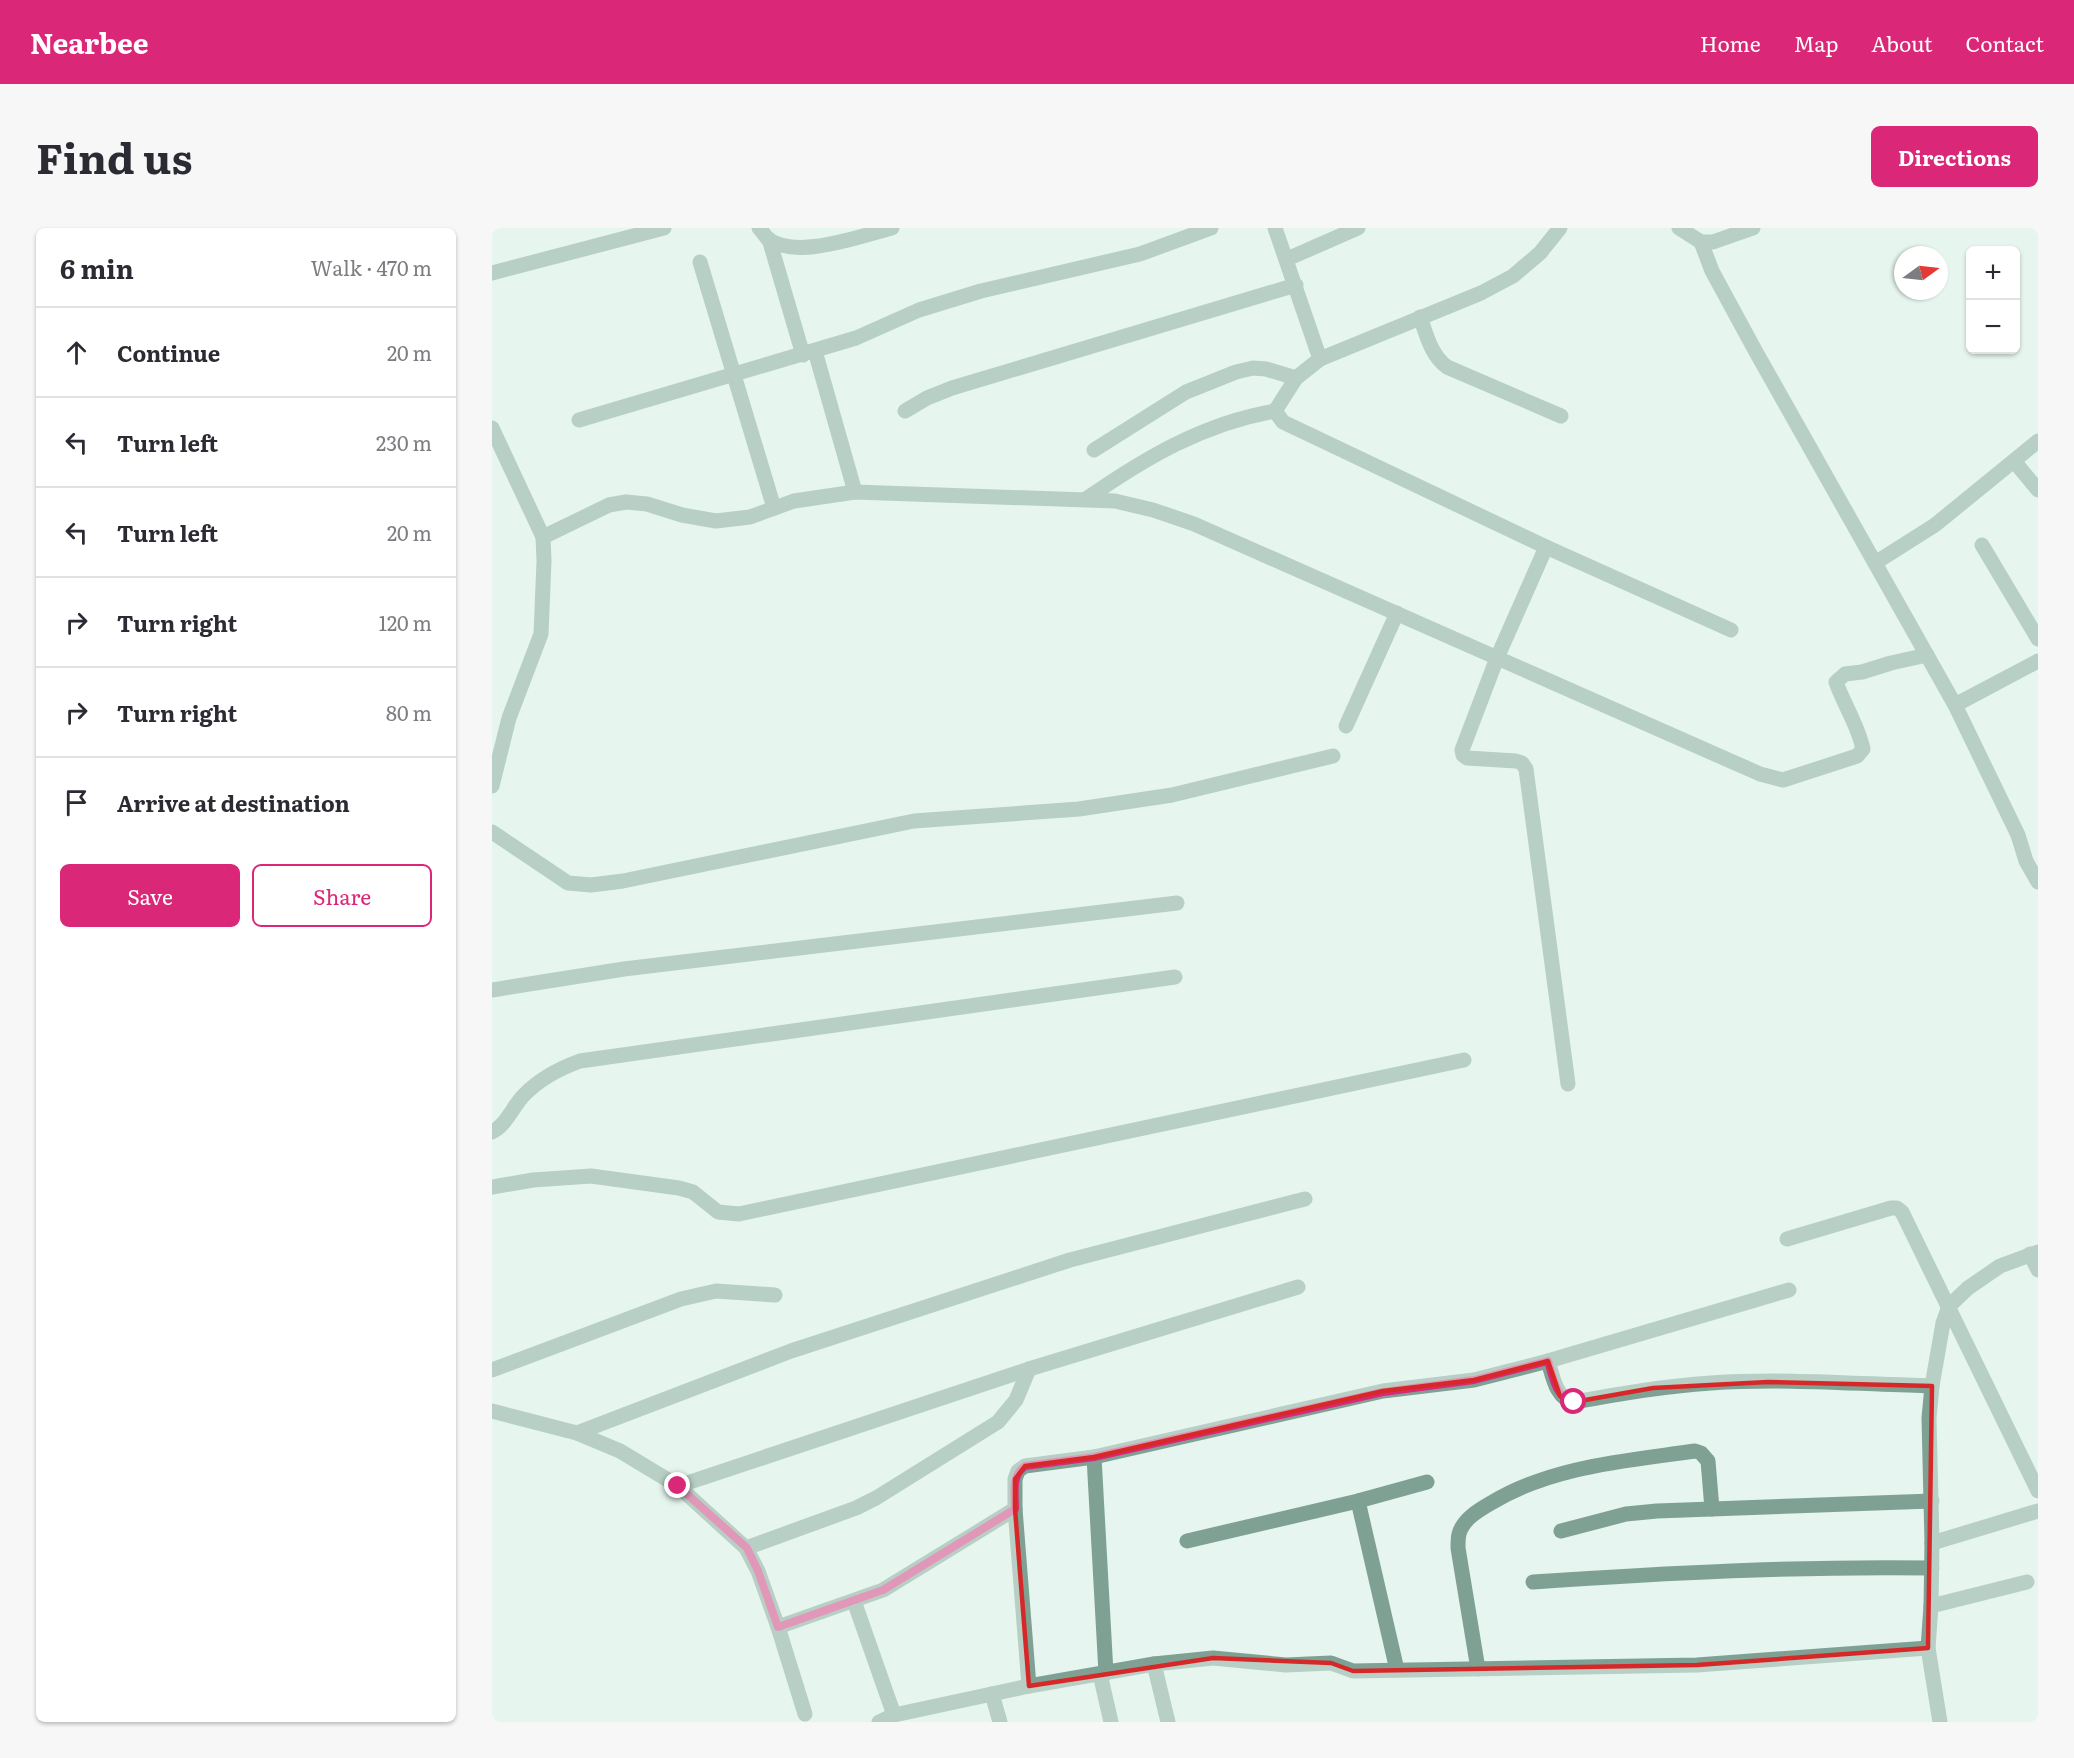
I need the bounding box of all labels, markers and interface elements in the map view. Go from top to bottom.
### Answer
text: Nearbee [30,21,149,63]
text: Home [1700,27,1761,58]
text: Map [1794,27,1838,58]
text: About [1871,27,1933,58]
text: Contact [1966,27,2044,58]
text: Find us [36,125,193,187]
button: Directions [1871,126,2038,187]
north arrow [1894,246,1948,300]
map controls [1966,246,2020,354]
button: + [1966,246,2020,300]
text: 6 min [60,248,134,287]
text: Walk · 470 m [311,252,432,282]
button: − [1966,300,2020,354]
icon: ahead [60,336,93,369]
text: Continue [117,336,220,369]
text: 20 m [387,337,432,367]
icon: left [60,426,93,459]
text: Turn left [117,426,218,459]
text: 230 m [376,427,432,457]
icon: left [60,516,93,549]
text: Turn left [117,516,218,549]
text: 20 m [387,517,432,547]
icon: right [60,606,93,639]
text: Turn right [117,606,237,639]
text: 120 m [379,607,432,637]
icon: right [60,696,93,729]
text: Turn right [117,696,237,729]
text: 80 m [386,697,432,727]
icon: arrive [60,786,93,819]
text: Arrive at destination [117,786,350,819]
button: Save [60,864,240,927]
button: Share [252,864,432,927]
route start [1560,1388,1586,1414]
route end [664,1472,690,1498]

